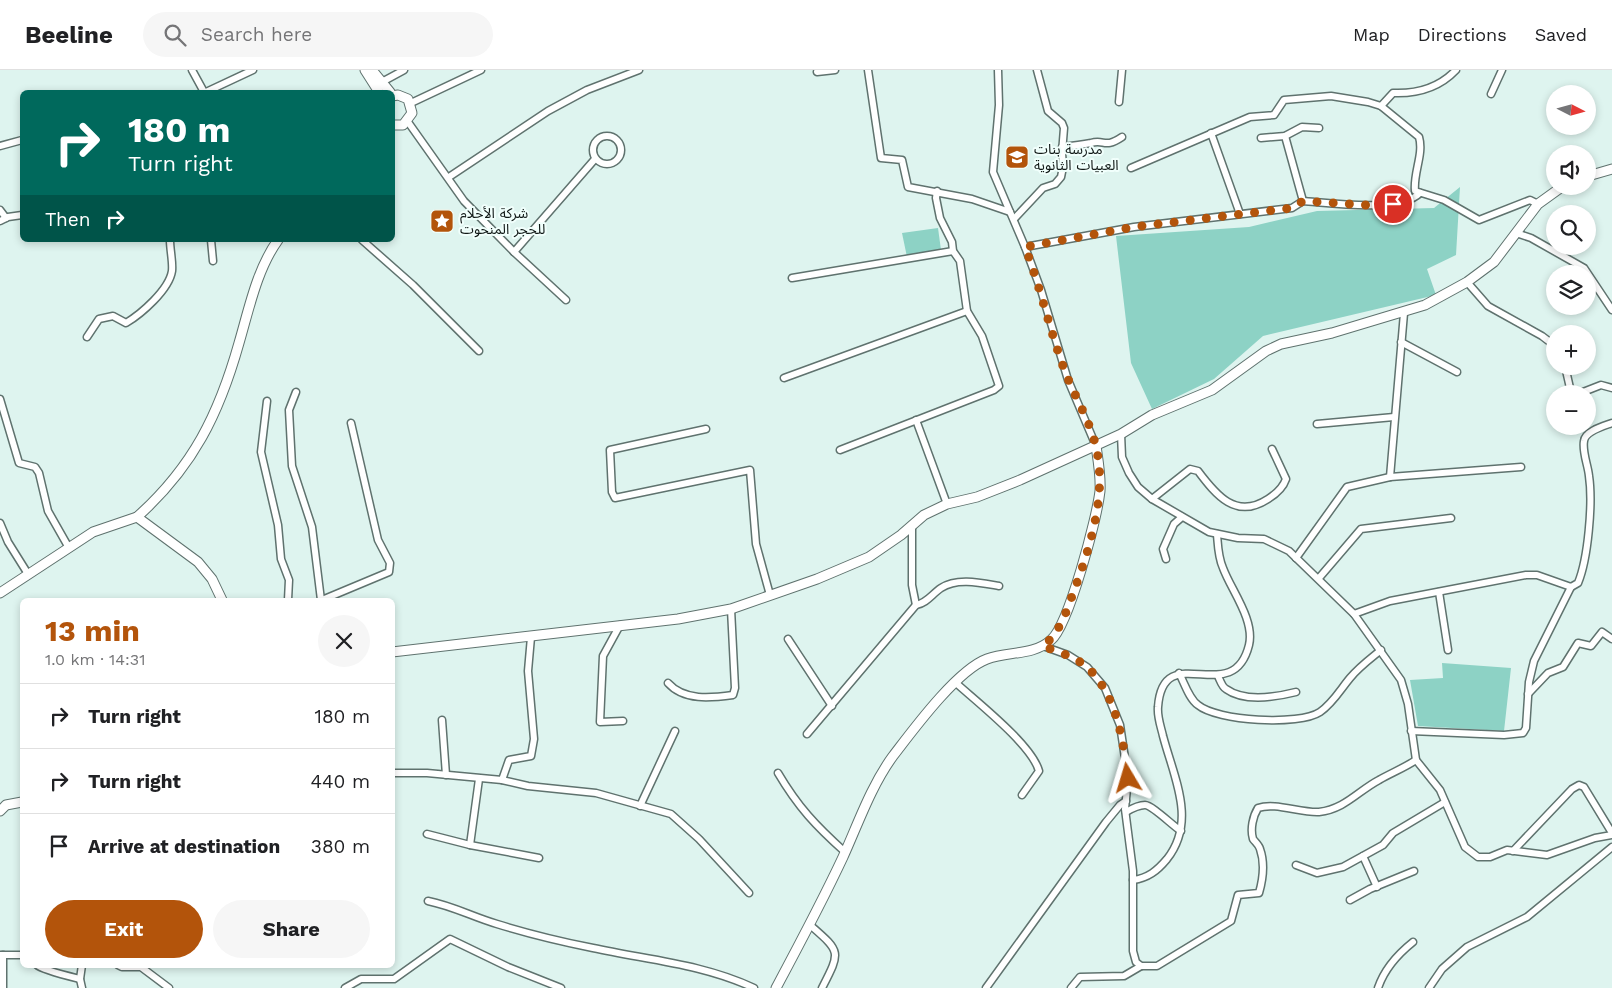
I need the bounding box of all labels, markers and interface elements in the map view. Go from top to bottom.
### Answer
search box [143,12,493,57]
text: Beeline [25,21,113,49]
icon: search [161,21,189,49]
text: Search here [201,23,312,46]
text: Map [1353,24,1390,45]
text: Directions [1418,24,1507,45]
text: Saved [1535,24,1587,45]
north arrow [1546,85,1596,135]
map controls [1546,85,1596,435]
text: 180 m [128,109,231,151]
icon: right [45,110,110,175]
place label: مدرسة بنات العبيات الثانوية [1034,141,1119,174]
school or university icon: مدرسة بنات العبيات الثانوية [1004,144,1030,170]
button: sound [1546,145,1596,195]
text: Turn right [128,151,233,176]
pin [1372,183,1414,225]
icon: arrive [1379,190,1407,218]
icon: right [101,205,129,233]
place label: شركة الأحلام للحجر المنحوت [460,205,545,238]
button: search [1546,205,1596,255]
text: Then [45,208,91,231]
place icon: شركة الأحلام للحجر المنحوت [429,208,455,234]
button: layers [1546,265,1596,315]
button: + [1546,325,1596,375]
button: − [1546,385,1596,435]
text: 13 min [45,613,140,648]
button: close [318,615,370,667]
text: 1.0 km · 14:31 [45,650,145,669]
icon: right [45,702,73,730]
text: Turn right [88,705,181,728]
text: 180 m [314,705,370,728]
position arrow [1101,751,1153,803]
icon: right [45,767,73,795]
text: Turn right [88,770,181,793]
text: 440 m [310,770,370,793]
icon: arrive [45,832,73,860]
text: Arrive at destination [88,835,280,858]
text: 380 m [311,835,370,858]
button: Exit [45,900,203,958]
button: Share [213,900,370,958]

